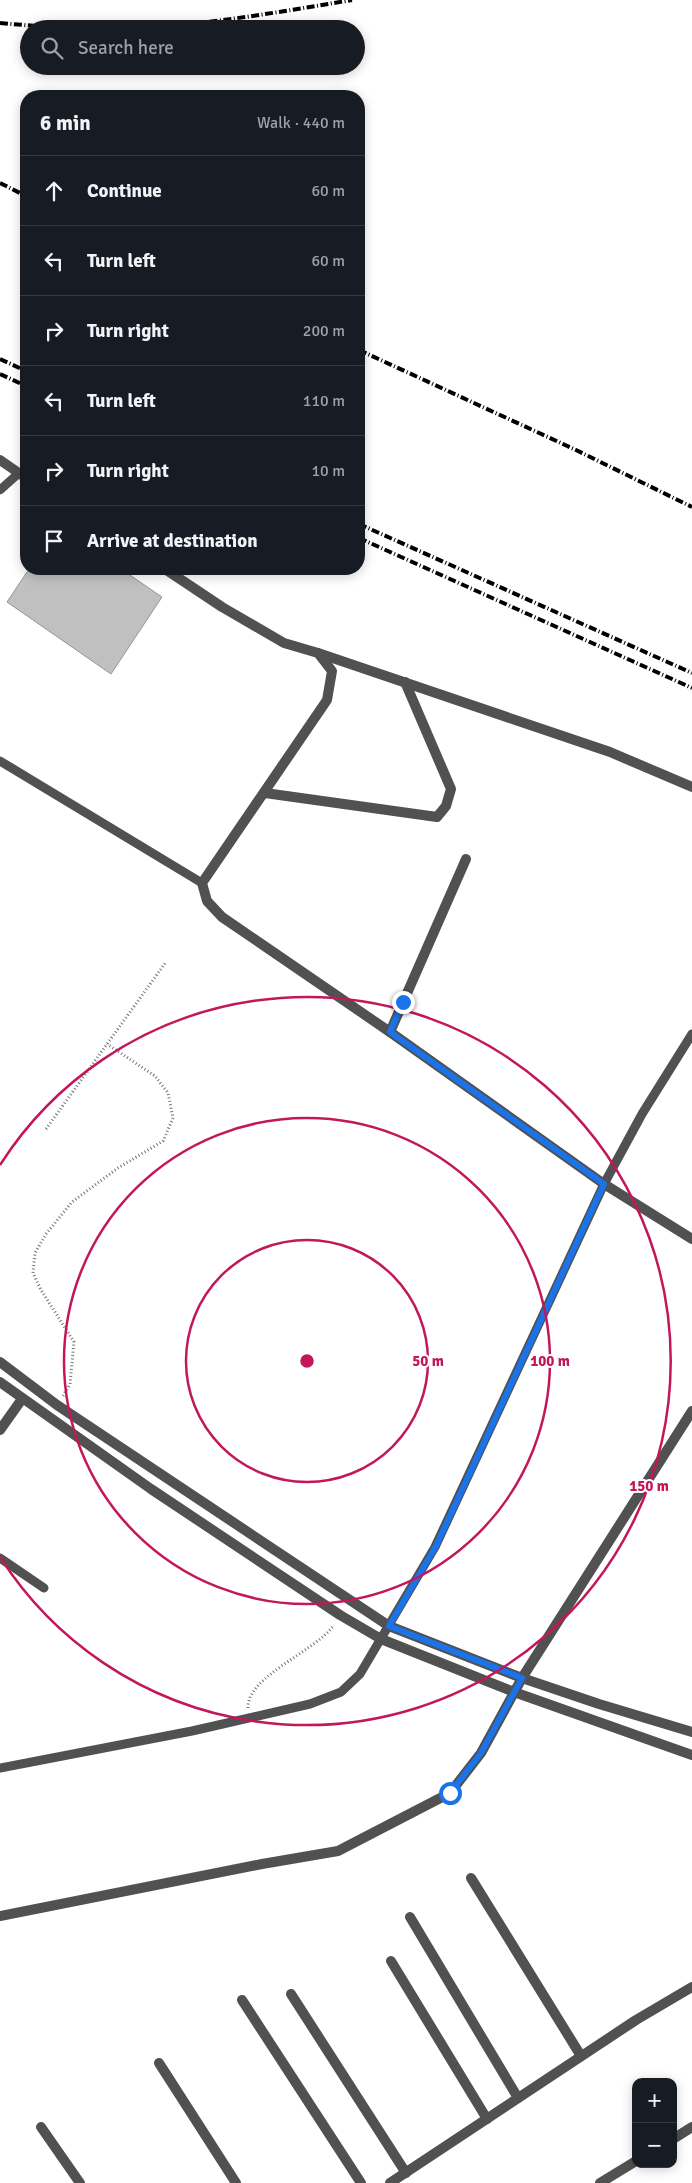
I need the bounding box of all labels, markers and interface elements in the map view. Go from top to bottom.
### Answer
search box [20,20,365,75]
icon: search [38,34,66,62]
text: Search here [78,36,174,60]
text: 6 min [40,110,91,136]
text: Walk · 440 m [257,113,345,133]
icon: ahead [40,177,68,205]
text: Continue [87,179,162,203]
text: 60 m [311,181,345,201]
icon: left [40,247,68,275]
text: Turn left [87,249,156,273]
text: 60 m [311,251,345,271]
icon: right [40,317,68,345]
text: Turn right [87,319,169,343]
text: 200 m [303,321,345,341]
icon: left [40,387,68,415]
text: Turn left [87,389,156,413]
text: 110 m [303,391,345,411]
icon: right [40,457,68,485]
text: Turn right [87,459,169,483]
text: 10 m [311,461,345,481]
icon: arrive [40,527,68,555]
text: Arrive at destination [87,529,258,553]
route end [392,991,415,1014]
centre of rings [298,1352,316,1370]
text: 50 m [412,1352,444,1370]
text: 100 m [530,1352,570,1370]
text: 150 m [629,1477,669,1495]
route start [439,1782,462,1805]
map controls [632,2078,677,2168]
button: + [632,2078,677,2123]
button: − [632,2123,677,2168]

